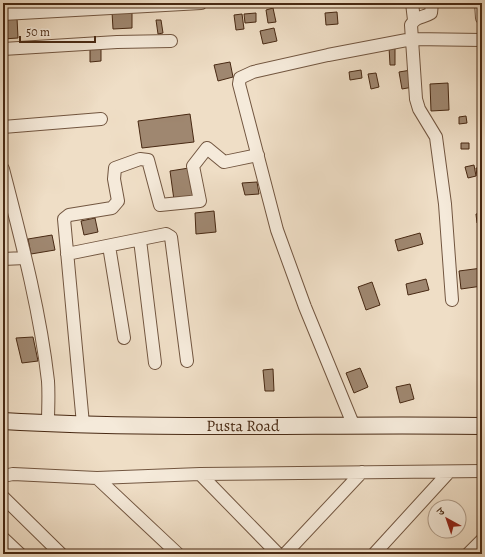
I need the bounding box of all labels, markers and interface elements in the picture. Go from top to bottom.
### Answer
scale bar [20,18,95,44]
text: 50 m [26,24,50,40]
street label: Pusta Road [206,415,280,437]
north arrow [427,499,467,539]
text: उ [433,503,449,520]

